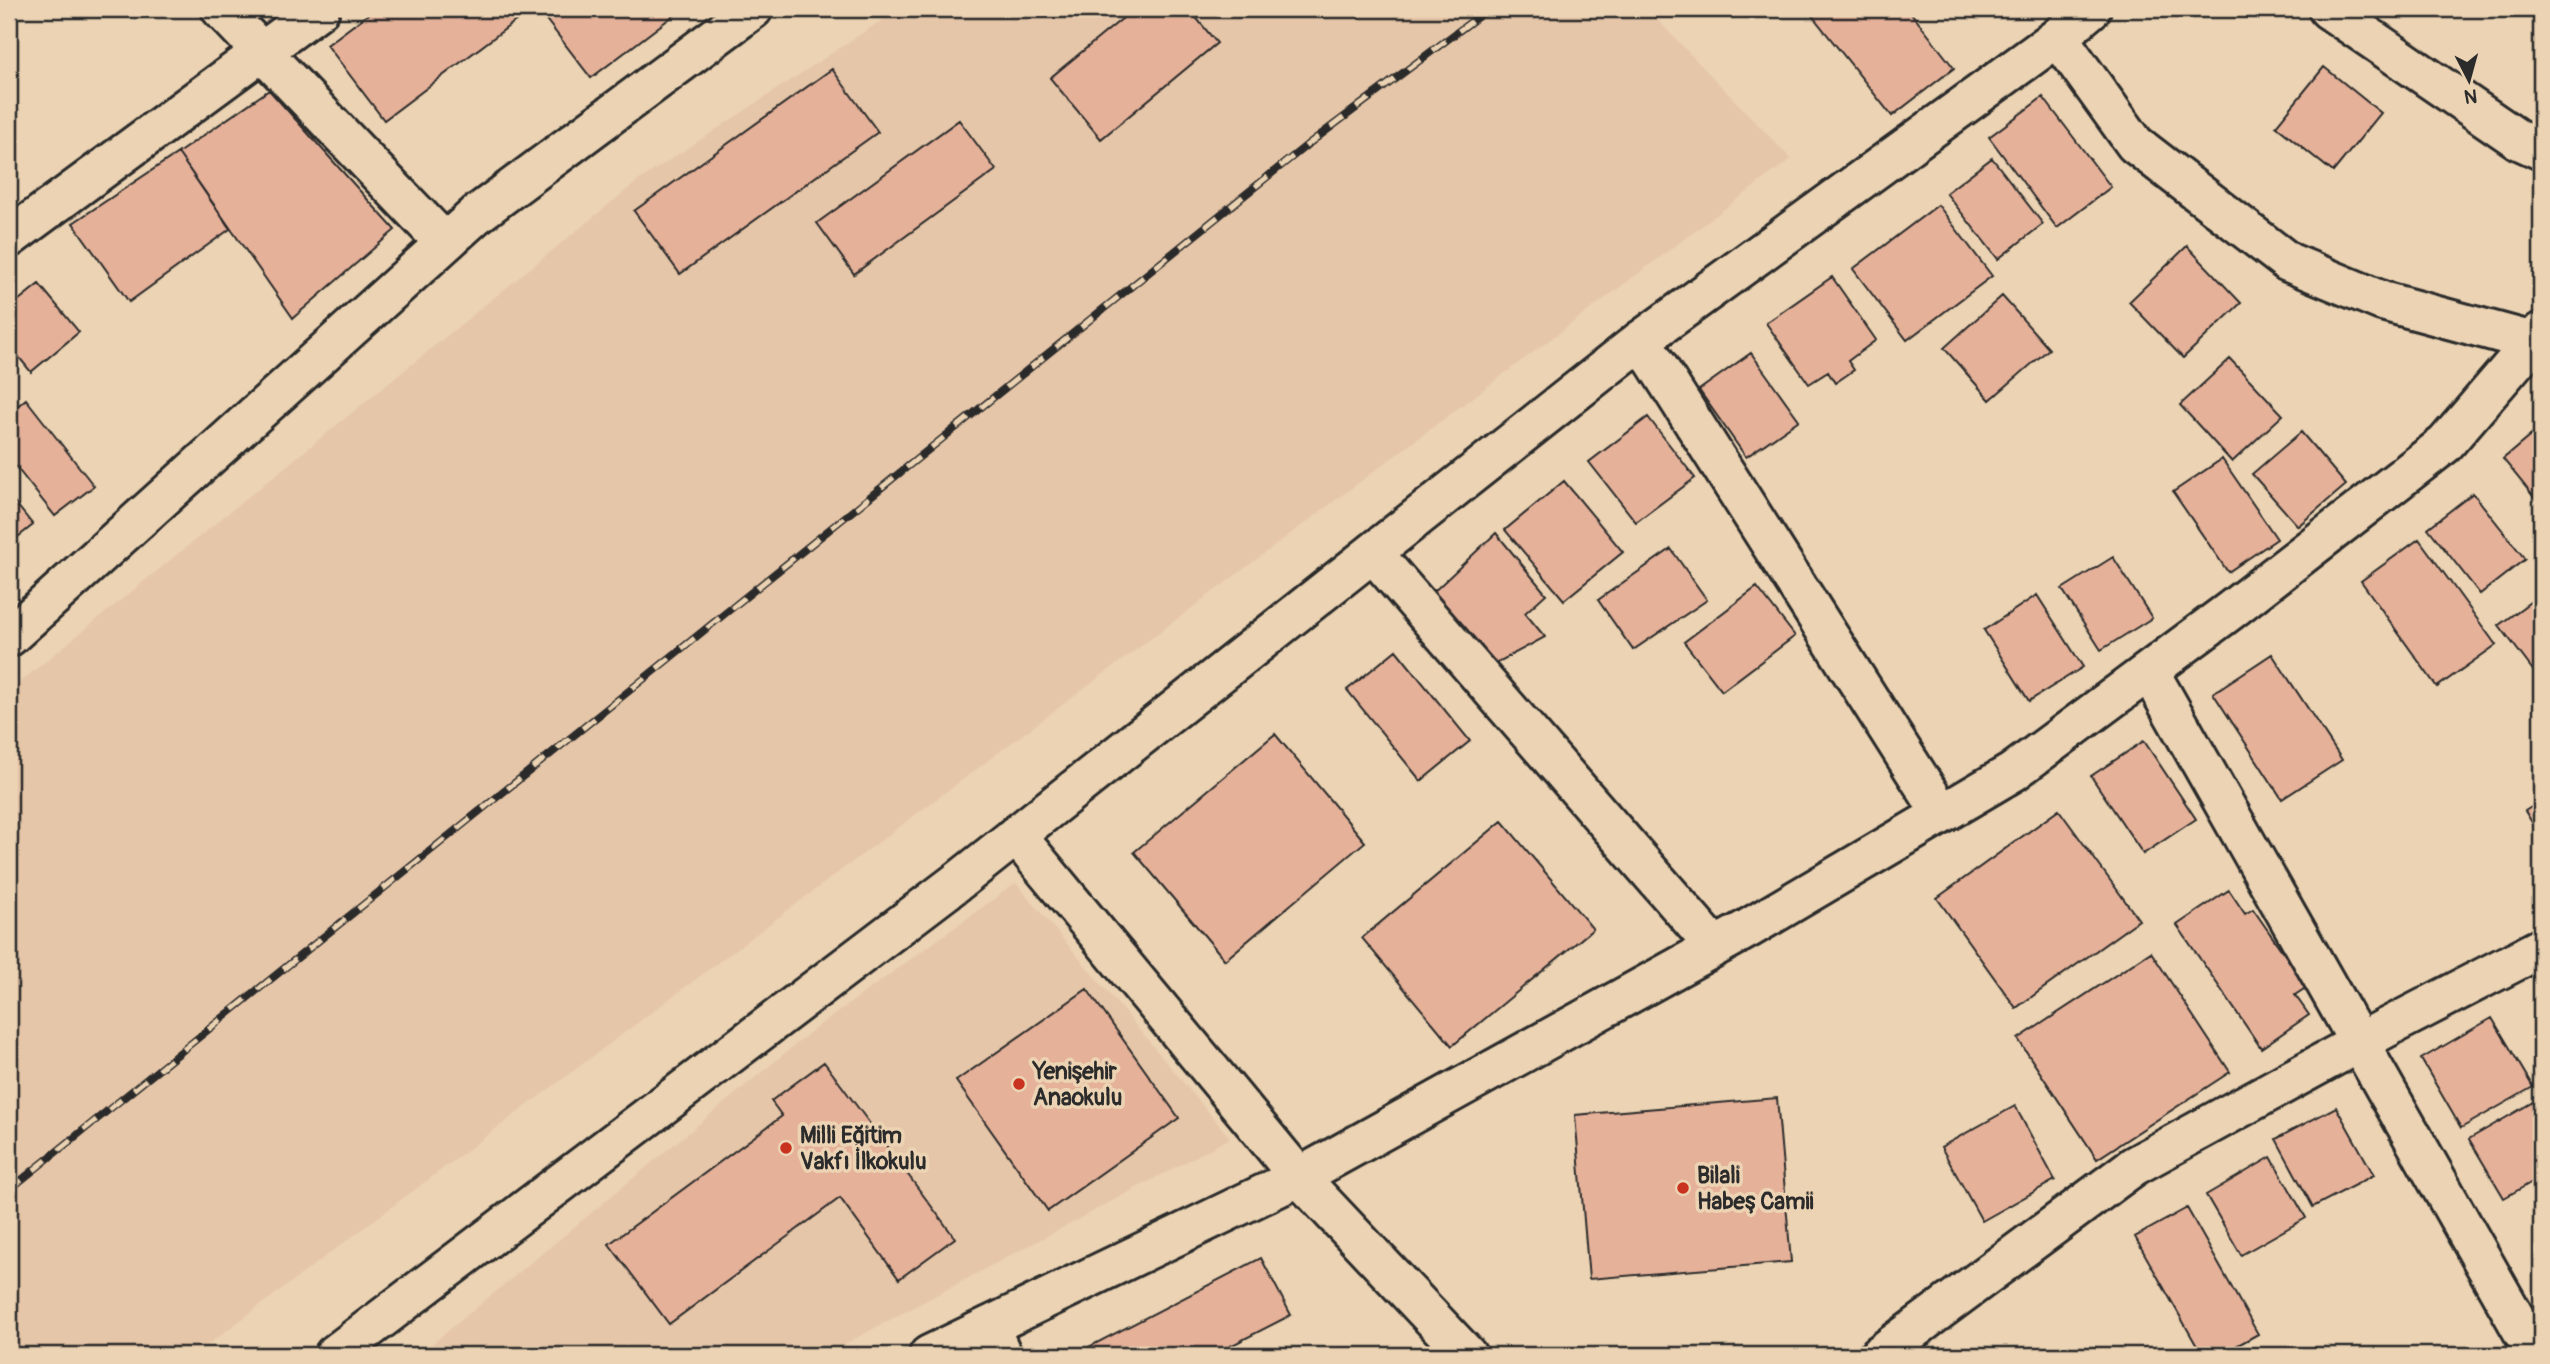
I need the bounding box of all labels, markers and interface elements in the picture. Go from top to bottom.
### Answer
north arrow [2434,46,2504,116]
text: N [2463,83,2478,109]
place label: Yenişehir Anaokulu [1032,1057,1122,1112]
marker: Yenişehir Anaokulu [1011,1076,1027,1092]
place label: Milli Eğitim Vakfı İlkokulu [800,1121,927,1176]
marker: Milli Eğitim Vakfı İlkokulu [778,1140,794,1156]
place label: Bilali Habeş Camii [1697,1161,1814,1216]
marker: Bilali Habeş Camii [1675,1180,1691,1196]

